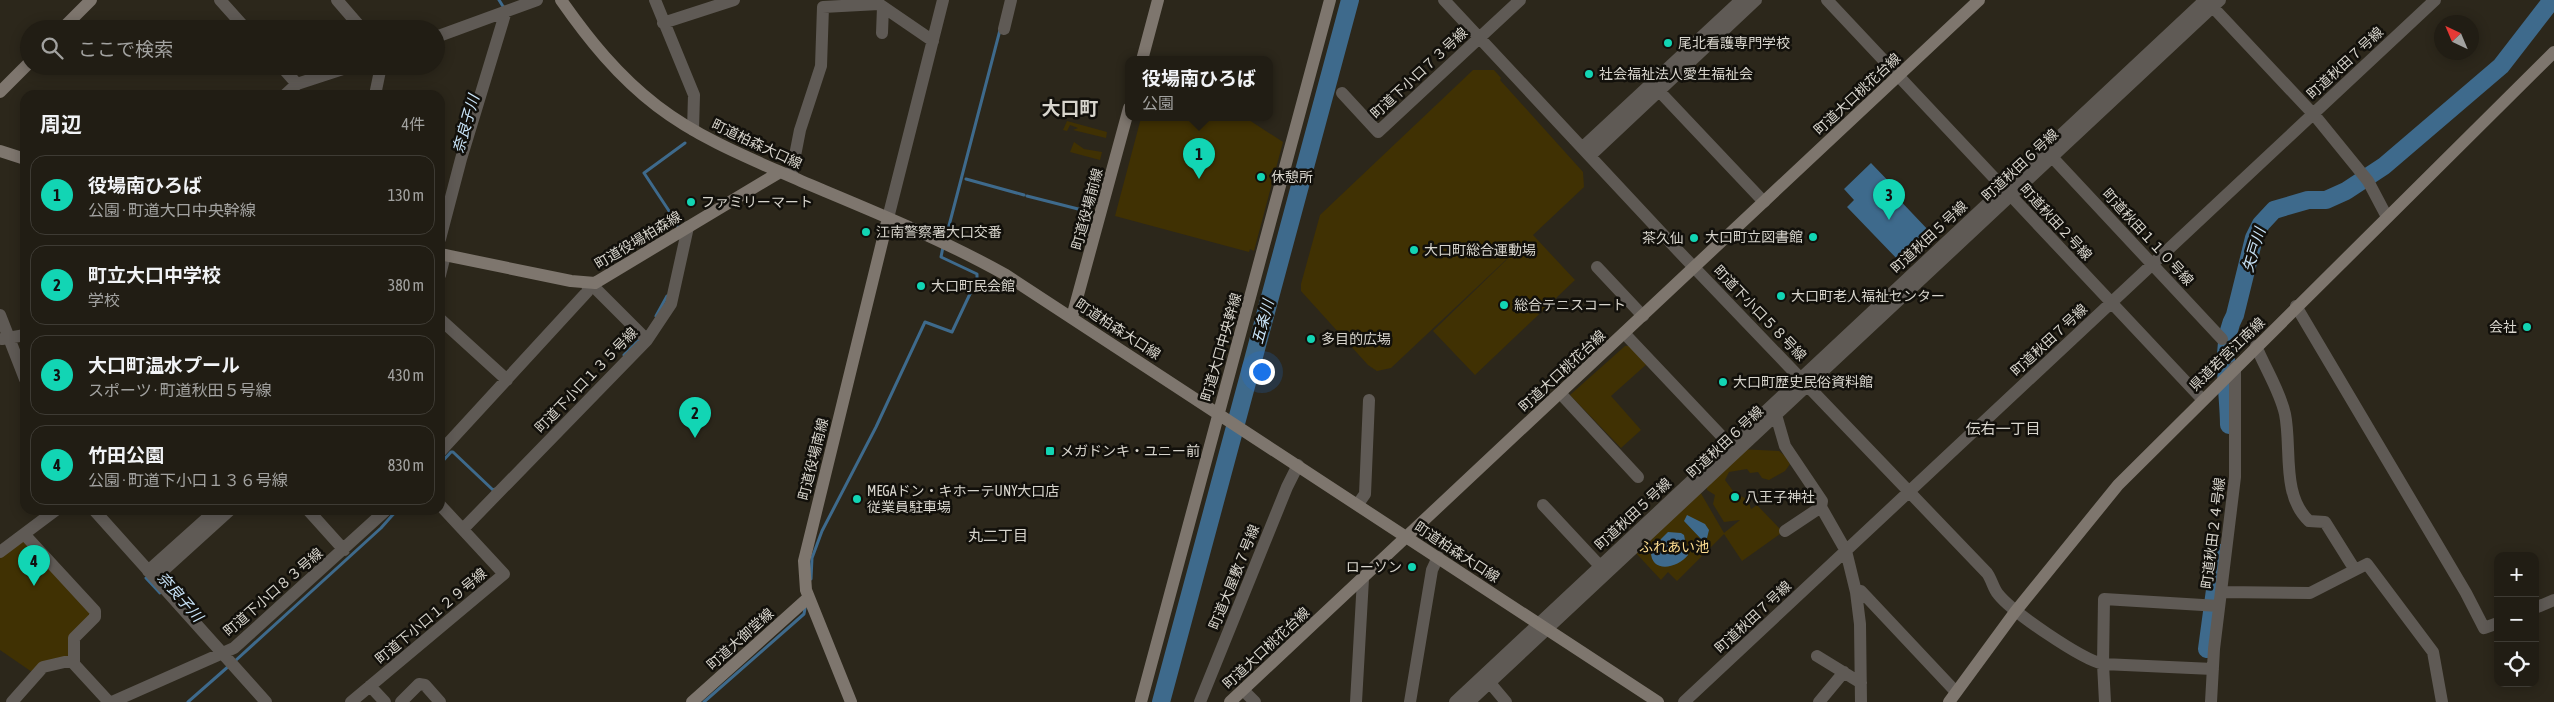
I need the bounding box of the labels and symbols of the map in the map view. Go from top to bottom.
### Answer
north arrow [2434,15,2479,60]
street label: 町道下小口７３号線 [1367,24,1471,122]
street label: 町道秋田７号線 [2304,24,2386,102]
place label: 尾北看護専門学校 [1678,35,1790,51]
marker: 尾北看護専門学校 [1662,37,1674,49]
street label: 町道大口桃花台線 [1811,50,1903,138]
place label: 社会福祉法人愛生福祉会 [1599,66,1753,82]
marker: 社会福祉法人愛生福祉会 [1583,68,1595,80]
water label: 奈良子川 [449,91,483,155]
district label: 大口町 [1041,97,1099,119]
street label: 町道柏森大口線 [709,116,805,172]
street label: 町道秋田６号線 [1979,126,2061,204]
pin: 1 [1183,138,1215,179]
street label: 町道役場前線 [1068,166,1106,252]
place label: 休憩所 [1271,169,1313,185]
marker: 休憩所 [1255,171,1267,183]
pin: 3 [1873,179,1905,220]
street label: 町道秋田２号線 [2017,181,2095,263]
street label: 町道秋田１１０号線 [2099,185,2197,289]
place label: ファミリーマート [701,194,813,210]
marker: ファミリーマート [685,196,697,208]
street label: 町道秋田５号線 [1888,198,1970,276]
street label: 町道役場柏森線 [592,208,684,272]
place label: 江南警察署大口交番 [876,224,1002,240]
water label: 矢戸川 [2239,224,2269,274]
marker: 江南警察署大口交番 [860,226,872,238]
place label: 大口町立図書館 [1705,229,1803,245]
place label: 茶久仙 [1642,230,1684,246]
marker: 大口町立図書館 [1807,231,1819,243]
marker: 茶久仙 [1688,232,1700,244]
place label: 大口町総合運動場 [1424,242,1536,258]
marker: 大口町総合運動場 [1408,244,1420,256]
street label: 町道下小口５８号線 [1710,262,1810,364]
place label: 大口町民会館 [931,278,1015,294]
marker: 大口町民会館 [915,280,927,292]
place label: 大口町老人福祉センター [1791,288,1945,304]
marker: 大口町老人福祉センター [1775,290,1787,302]
street label: 町道大口中央幹線 [1198,291,1244,403]
street label: 町道柏森大口線 [1073,296,1163,362]
water label: 五条川 [1248,296,1277,346]
place label: 総合テニスコート [1514,297,1626,313]
marker: 総合テニスコート [1498,299,1510,311]
street label: 町道秋田７号線 [2008,301,2090,379]
street label: 県道若宮江南線 [2186,314,2268,394]
place label: 会社 [2489,319,2517,335]
marker: 会社 [2521,321,2533,333]
street label: 町道下小口１３５号線 [532,324,640,436]
street label: 町道大口桃花台線 [1516,327,1608,415]
place label: 多目的広場 [1321,331,1391,347]
marker: 多目的広場 [1305,333,1317,345]
your location [1249,359,1275,385]
place label: 大口町歴史民俗資料館 [1733,374,1873,390]
marker: 大口町歴史民俗資料館 [1717,376,1729,388]
pin: 2 [679,397,711,438]
street label: 町道秋田６号線 [1684,403,1766,481]
street label: 町道役場南線 [795,416,831,502]
district label: 伝右一丁目 [1965,420,2041,437]
place label: メガドンキ・ユニー前 [1060,443,1200,459]
marker: メガドンキ・ユニー前 [1044,445,1056,457]
street label: 町道秋田５号線 [1592,475,1674,553]
street label: 町道秋田２４号線 [2198,476,2228,590]
place label: MEGAドン・キホーテUNY大口店 従業員駐車場 [867,483,1059,515]
place label: 八王子神社 [1745,489,1815,505]
marker: 八王子神社 [1729,491,1741,503]
marker: MEGAドン・キホーテUNY大口店 従業員駐車場 [851,493,863,505]
street label: 町道柏森大口線 [1412,519,1502,585]
street label: 町道大屋敷７号線 [1206,522,1262,632]
district label: 丸二丁目 [968,527,1028,544]
park label: ふれあい池 [1639,539,1709,555]
pin: 4 [18,545,50,586]
street label: 町道下小口８３号線 [220,545,326,639]
place label: ローソン [1346,559,1402,575]
marker: ローソン [1406,561,1418,573]
street label: 町道下小口１２９号線 [372,565,490,667]
water label: 奈良子川 [154,568,208,626]
street label: 町道秋田７号線 [1712,578,1794,656]
street label: 町道大口桃花台線 [1220,604,1312,692]
street label: 町道大御堂線 [703,605,777,673]

